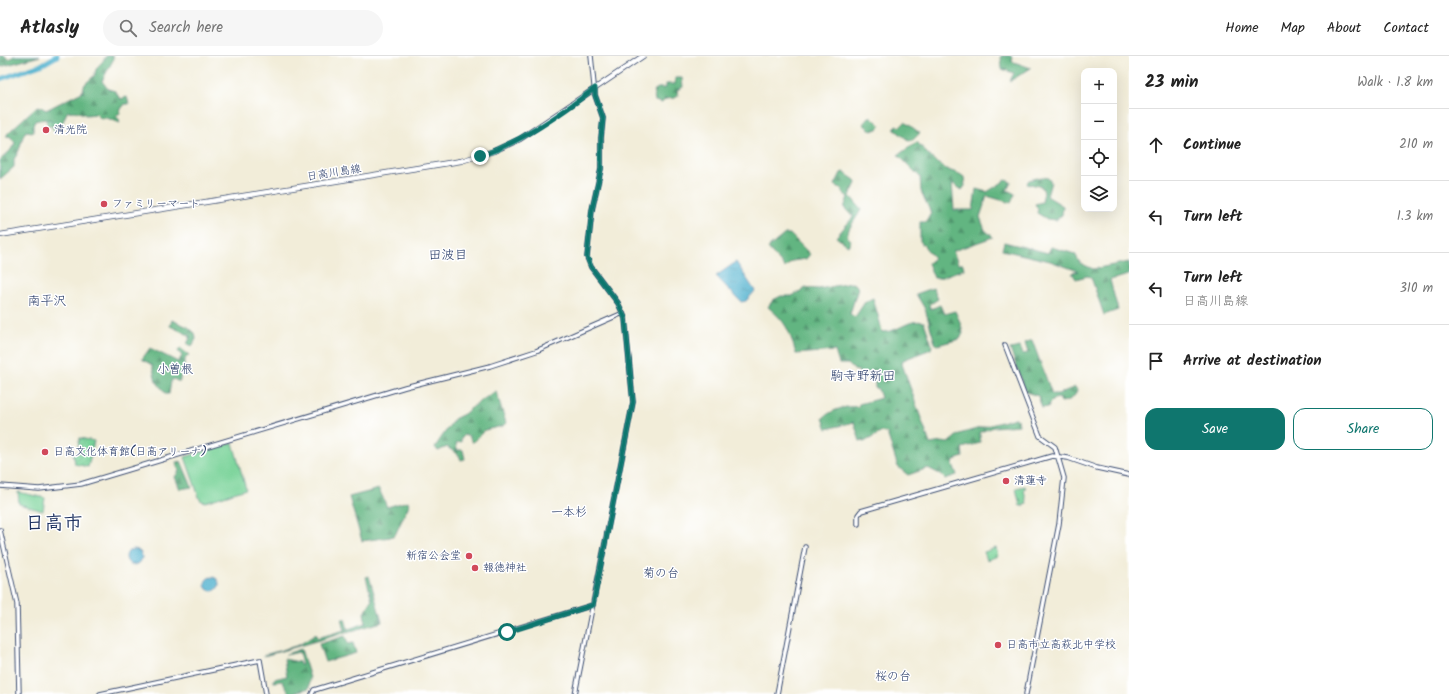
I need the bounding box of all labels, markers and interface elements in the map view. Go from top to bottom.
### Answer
search box [103,10,383,46]
text: Atlasly [20,13,79,43]
text: Search here [149,16,223,40]
icon: search [117,17,139,39]
text: Home [1225,17,1259,39]
text: Map [1281,17,1305,39]
text: About [1327,17,1361,39]
text: Contact [1383,17,1429,39]
map controls [1081,68,1117,212]
button: + [1081,68,1117,104]
text: 23 min [1145,69,1199,96]
text: Walk · 1.8 km [1357,72,1433,93]
button: − [1081,104,1117,140]
place label: 清光院 [54,121,87,139]
marker: 清光院 [41,125,51,135]
text: Continue [1183,133,1241,157]
icon: ahead [1145,134,1167,156]
text: 210 m [1399,134,1433,155]
button: locate [1081,140,1117,176]
route end [471,147,489,165]
street label: 日高川島線 [305,160,363,186]
button: layers [1081,176,1117,212]
place label: ファミリーマート [112,195,200,213]
marker: ファミリーマート [99,199,109,209]
text: Turn left [1183,205,1243,229]
icon: left [1145,206,1167,228]
text: 1.3 km [1397,206,1433,227]
district label: 田波目 [428,245,468,266]
text: Turn left [1183,266,1243,290]
icon: left [1145,278,1167,300]
text: 310 m [1399,278,1433,299]
district label: 南平沢 [27,291,67,312]
text: 日高川島線 [1183,291,1248,312]
text: Arrive at destination [1183,349,1322,373]
icon: arrive [1145,350,1167,372]
district label: 小曽根 [157,360,193,379]
district label: 駒寺野新田 [830,366,896,387]
button: Save [1145,408,1285,450]
button: Share [1293,408,1433,450]
place label: 日高文化体育館(日高アリーナ) [53,443,207,461]
marker: 日高文化体育館(日高アリーナ) [40,447,50,457]
place label: 清蓮寺 [1014,472,1047,490]
marker: 清蓮寺 [1001,476,1011,486]
district label: 一本杉 [551,503,587,522]
district label: 日高市 [25,509,83,539]
place label: 新宿公会堂 [406,547,461,565]
marker: 新宿公会堂 [464,551,474,561]
place label: 報徳神社 [483,559,527,577]
marker: 報徳神社 [470,563,480,573]
district label: 菊の台 [643,564,679,583]
route start [498,623,516,641]
place label: 日高市立高萩北中学校 [1006,636,1116,654]
marker: 日高市立高萩北中学校 [993,640,1003,650]
district label: 桜の台 [875,667,911,686]

